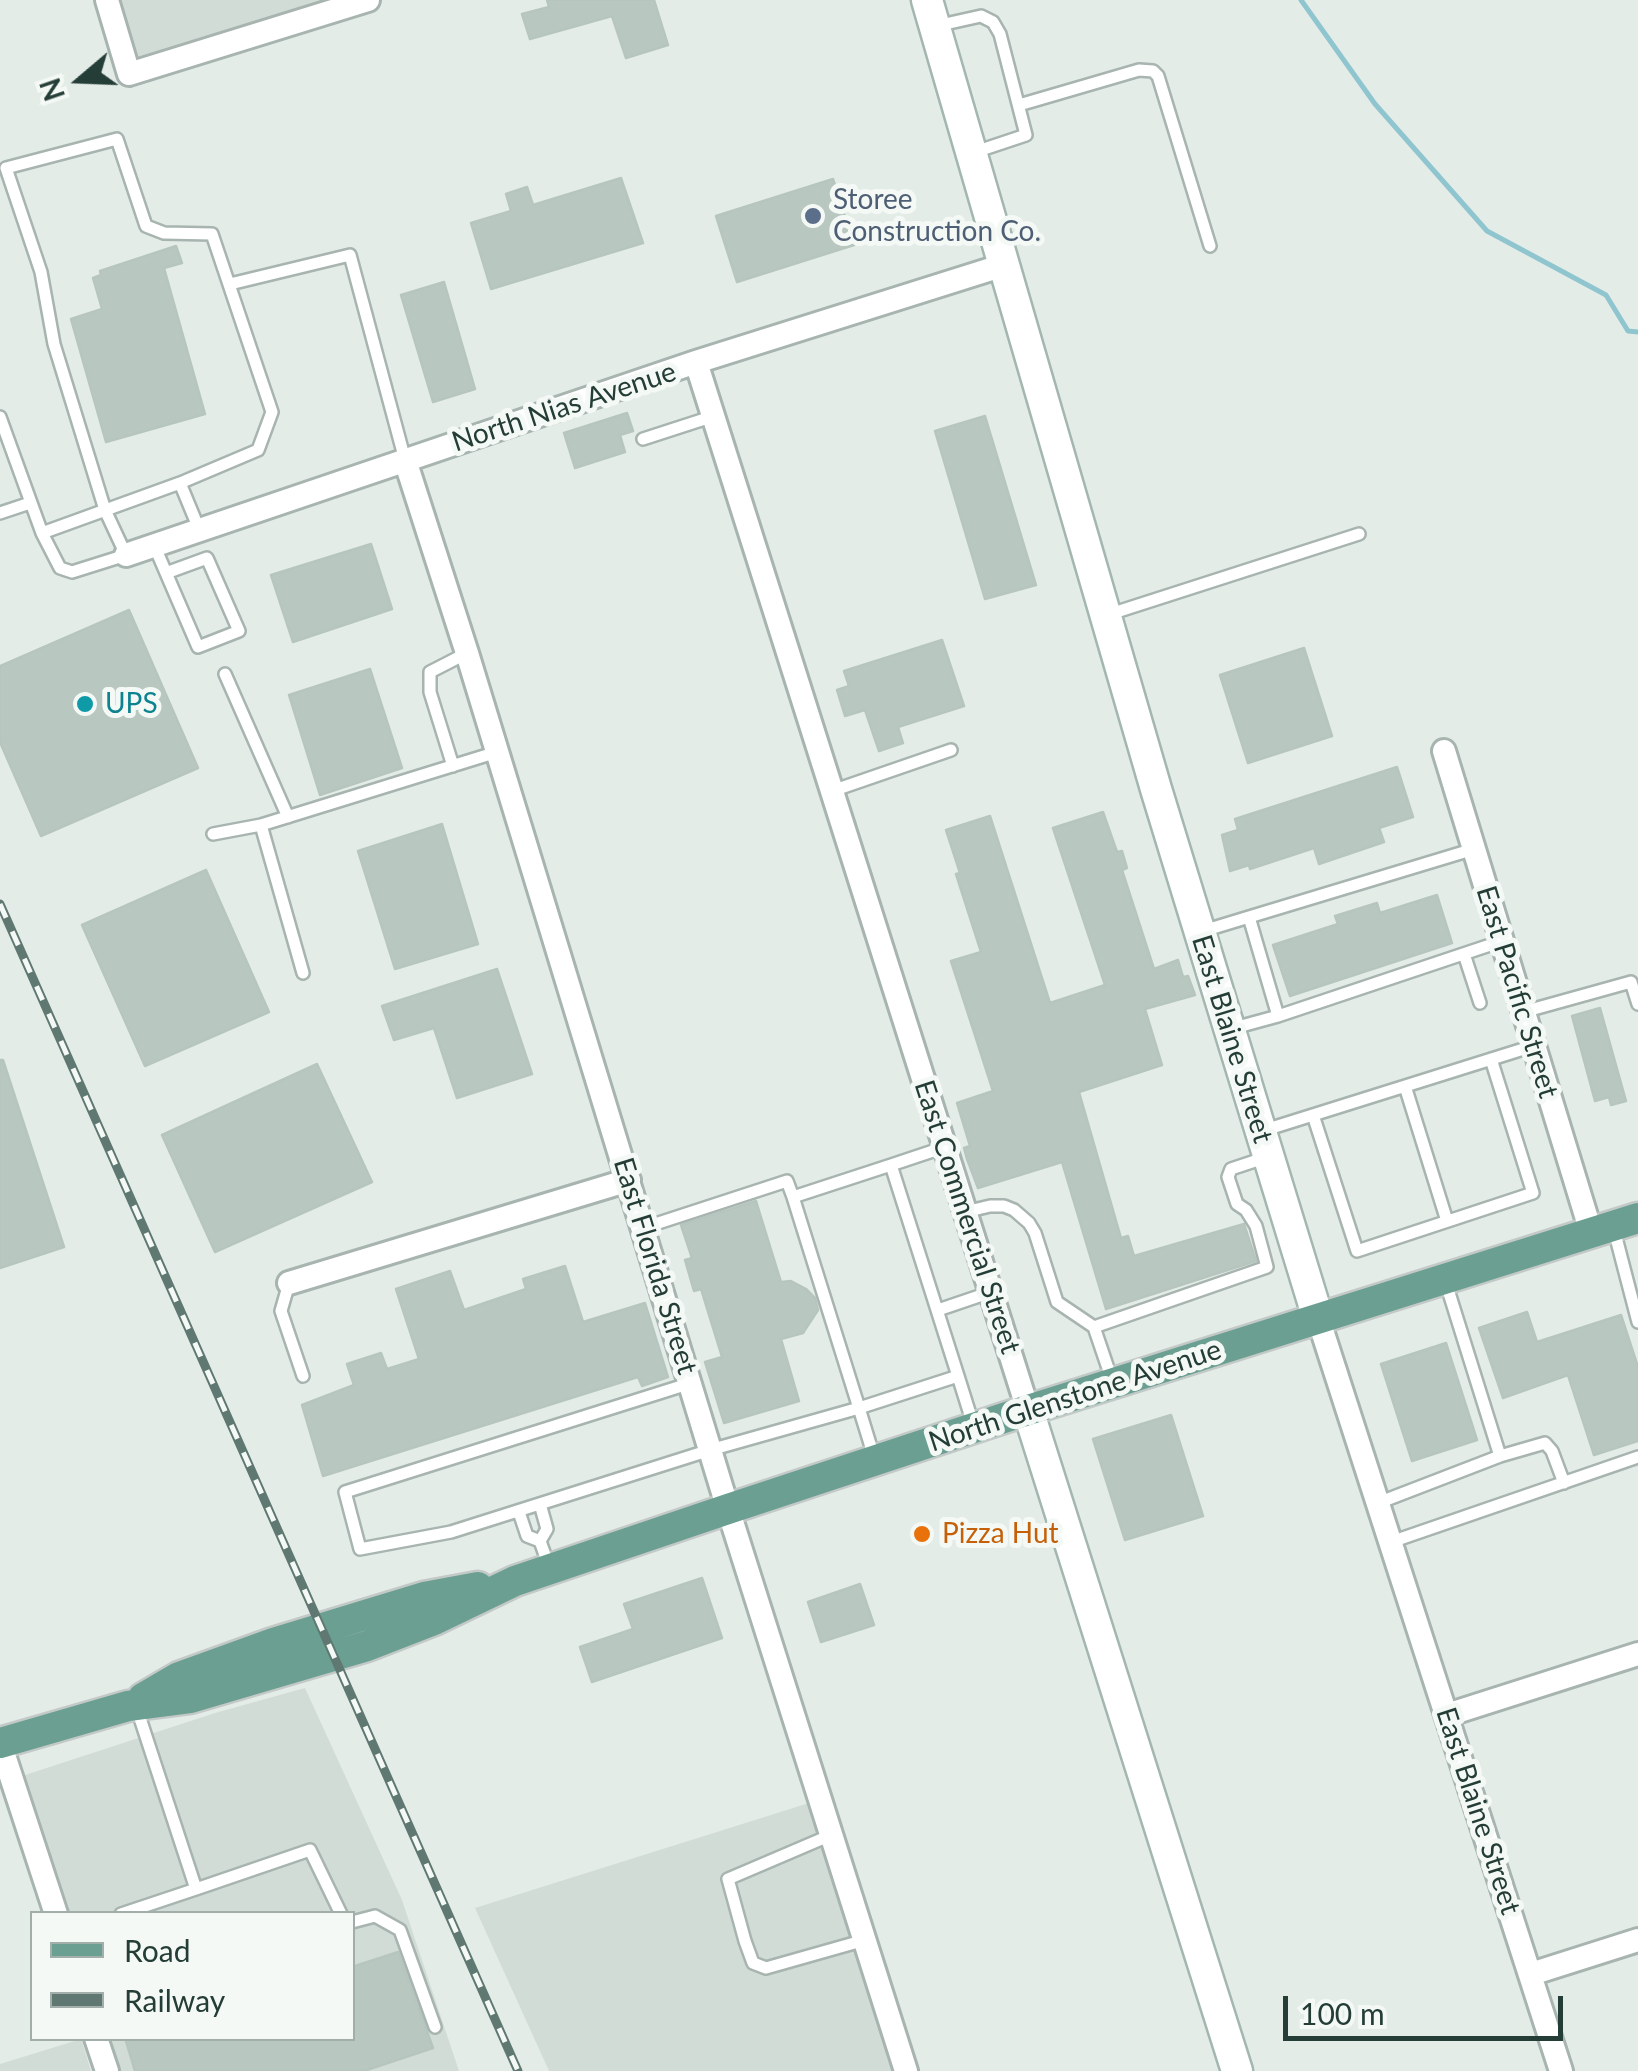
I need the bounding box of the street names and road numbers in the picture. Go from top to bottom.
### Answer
street label: North Nias Avenue [448,355,680,459]
street label: East Pacific Street [1469,882,1565,1102]
street label: East Blaine Street [1184,931,1280,1147]
street label: East Commercial Street [907,1076,1027,1358]
street label: East Florida Street [606,1154,704,1378]
street label: North Glenstone Avenue [925,1333,1225,1459]
street label: East Blaine Street [1429,1703,1527,1919]

